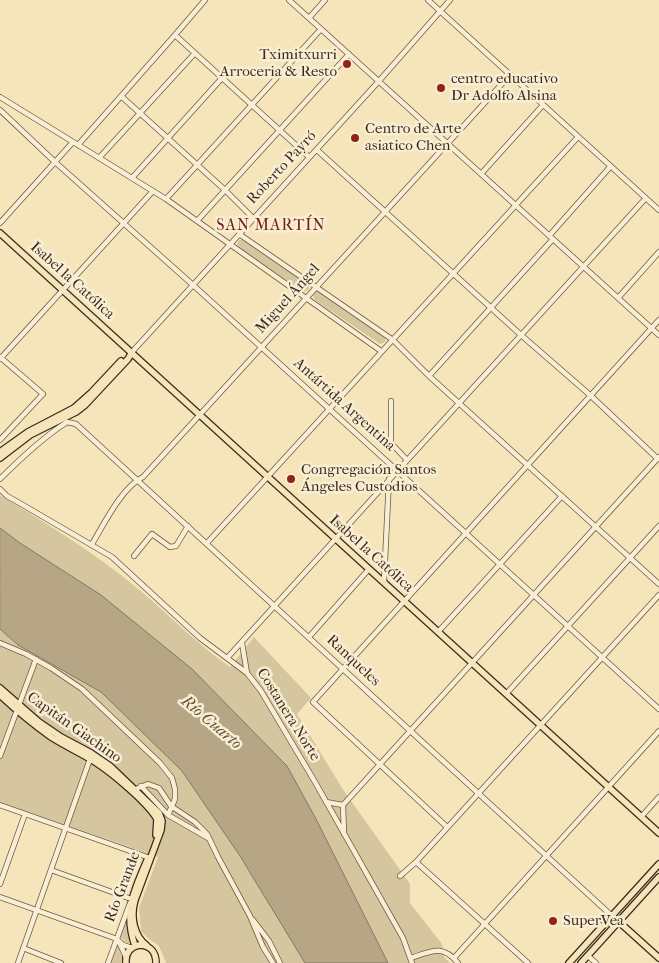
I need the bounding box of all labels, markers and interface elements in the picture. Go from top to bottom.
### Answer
place label: Tximitxurri Arroceria & Resto [220,46,337,81]
marker: Tximitxurri Arroceria & Resto [341,58,353,70]
place label: centro educativo Dr Adolfo Alsina [451,70,558,105]
marker: centro educativo Dr Adolfo Alsina [435,82,447,94]
place label: Centro de Arte asiatico Chen [365,120,461,155]
street label: Roberto Payró [243,128,321,208]
marker: Centro de Arte asiatico Chen [349,132,361,144]
district label: SAN MARTÍN [215,216,327,236]
street label: Isabel la Católica [26,238,118,324]
street label: Miguel Ángel [252,260,324,338]
street label: Antártida Argentina [289,355,399,455]
place label: Congregación Santos Ángeles Custodios [301,461,436,496]
marker: Congregación Santos Ángeles Custodios [285,473,297,485]
street label: Isabel la Católica [325,511,417,597]
street label: Ranqueles [322,631,384,691]
street label: Costanera Norte [252,665,324,765]
street label: Capitán Giachino [23,689,125,767]
water label: Río Cuarto [177,692,245,754]
street label: Río Grande [101,849,145,925]
place label: SuperVea [563,912,624,930]
marker: SuperVea [547,915,559,927]

